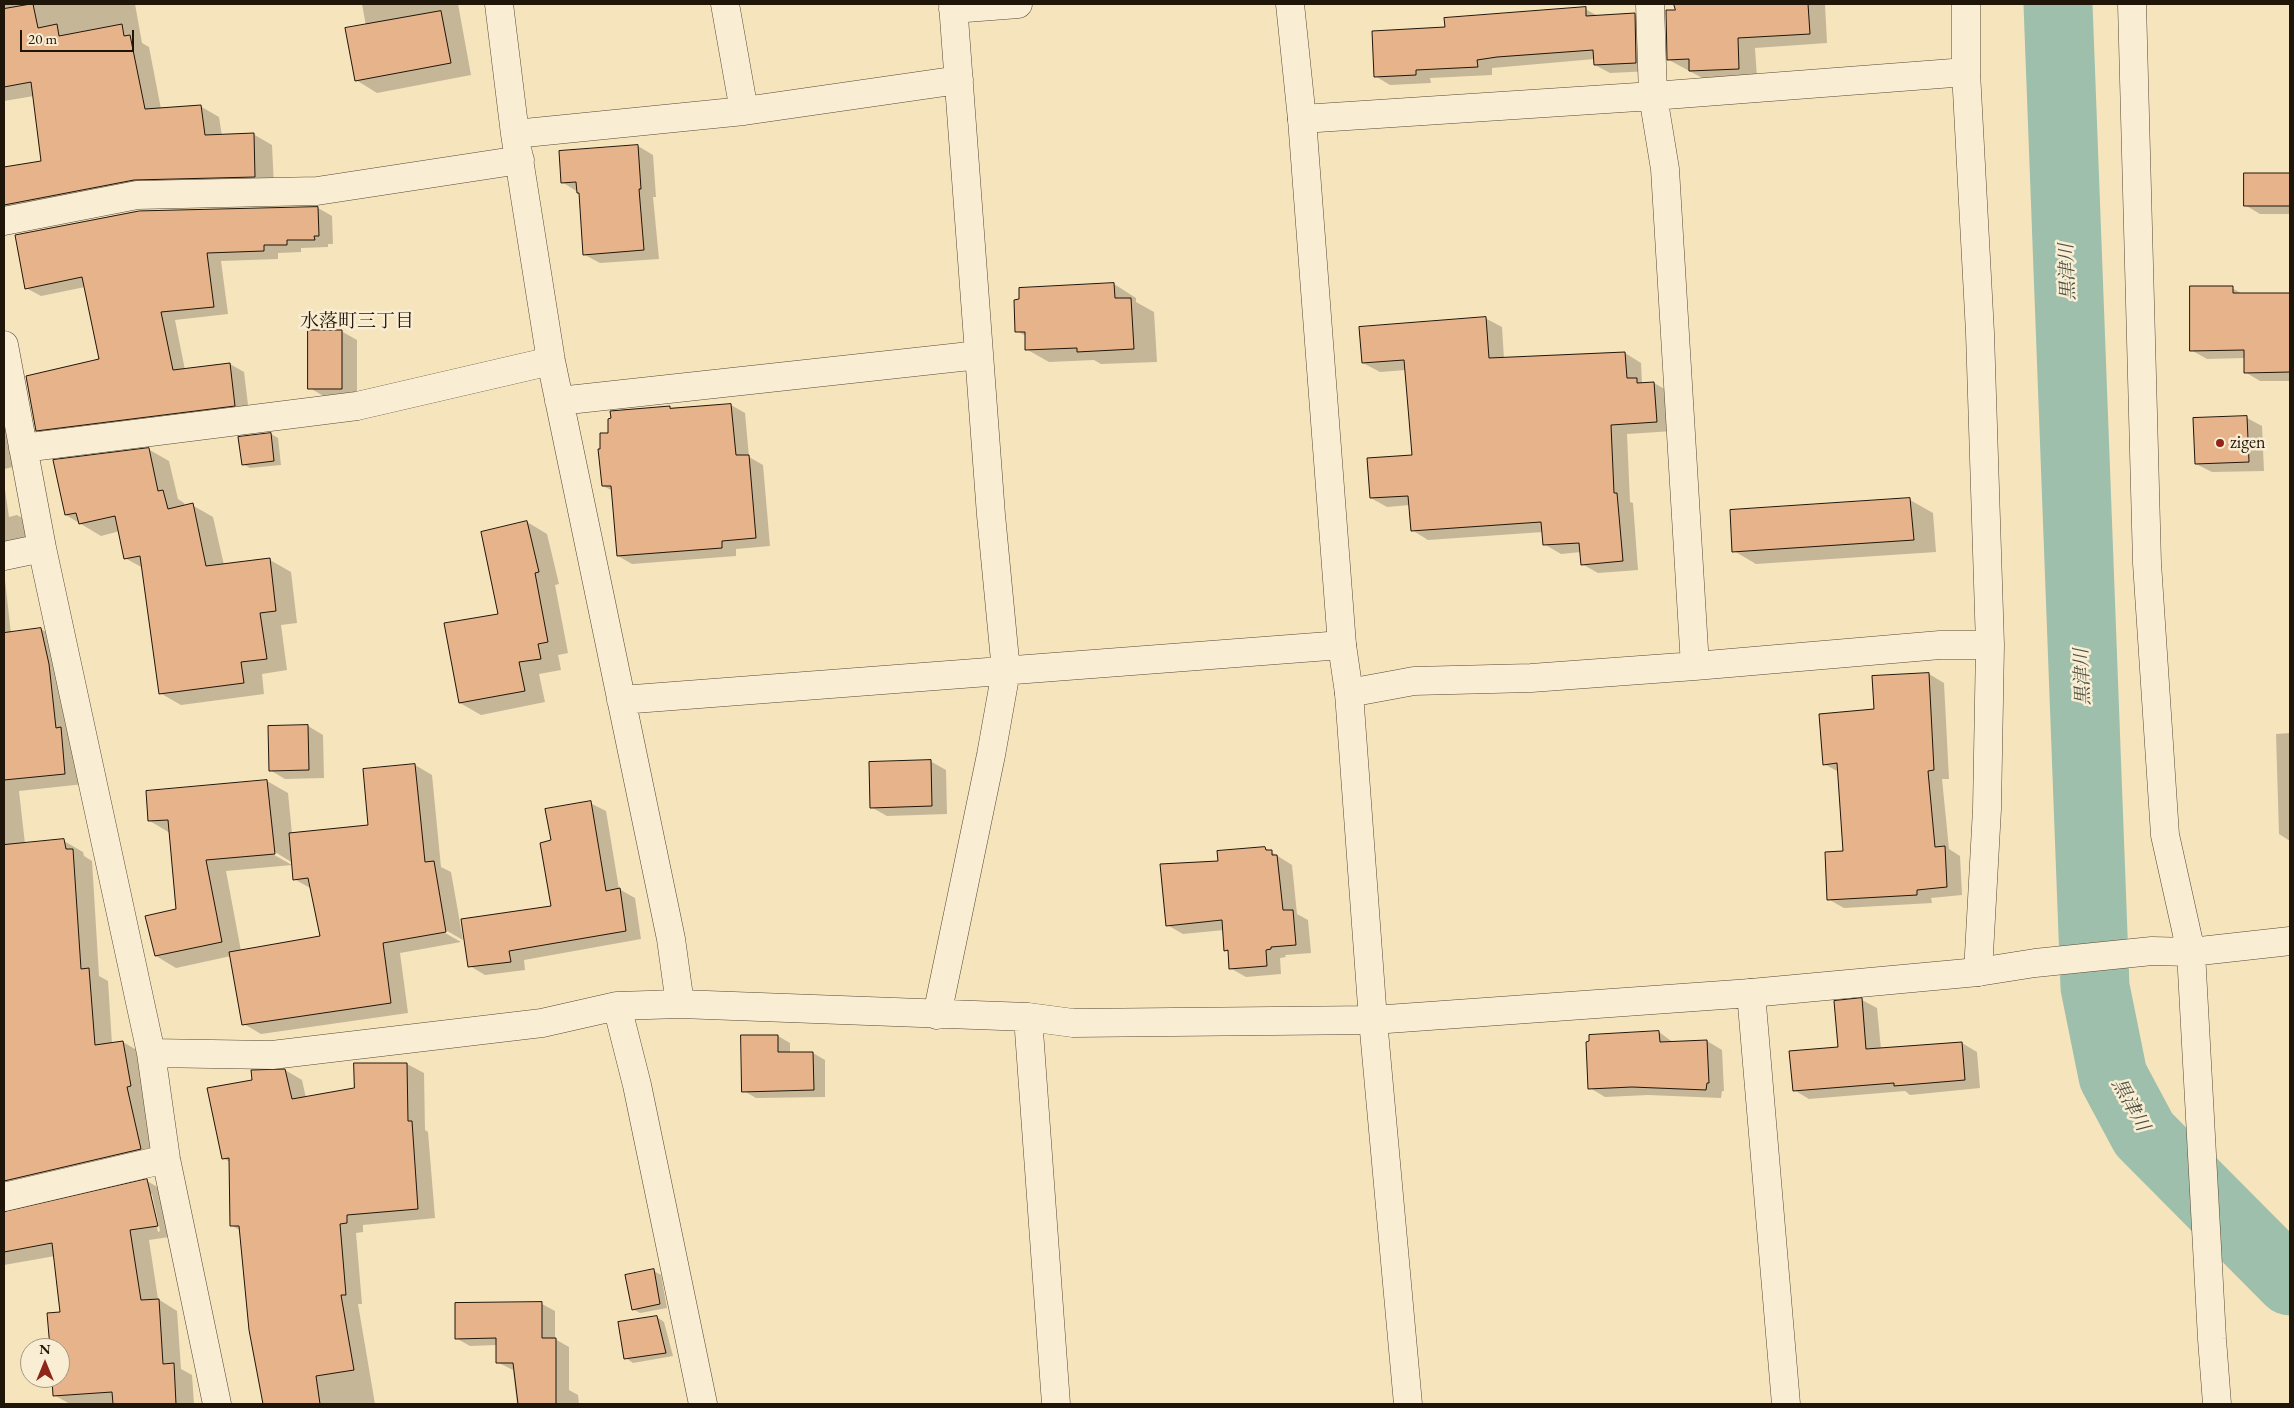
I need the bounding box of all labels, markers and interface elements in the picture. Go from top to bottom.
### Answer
scale bar [22,20,136,52]
text: 20 m [28,29,57,48]
water label: 黒津川 [2056,243,2080,301]
district label: 水落町三丁目 [300,311,414,333]
place label: zigen [2230,432,2266,454]
marker: zigen [2214,437,2226,449]
water label: 黒津川 [2071,648,2095,706]
water label: 黒津川 [2106,1075,2154,1135]
north arrow [20,1338,70,1388]
text: N [39,1340,51,1358]

